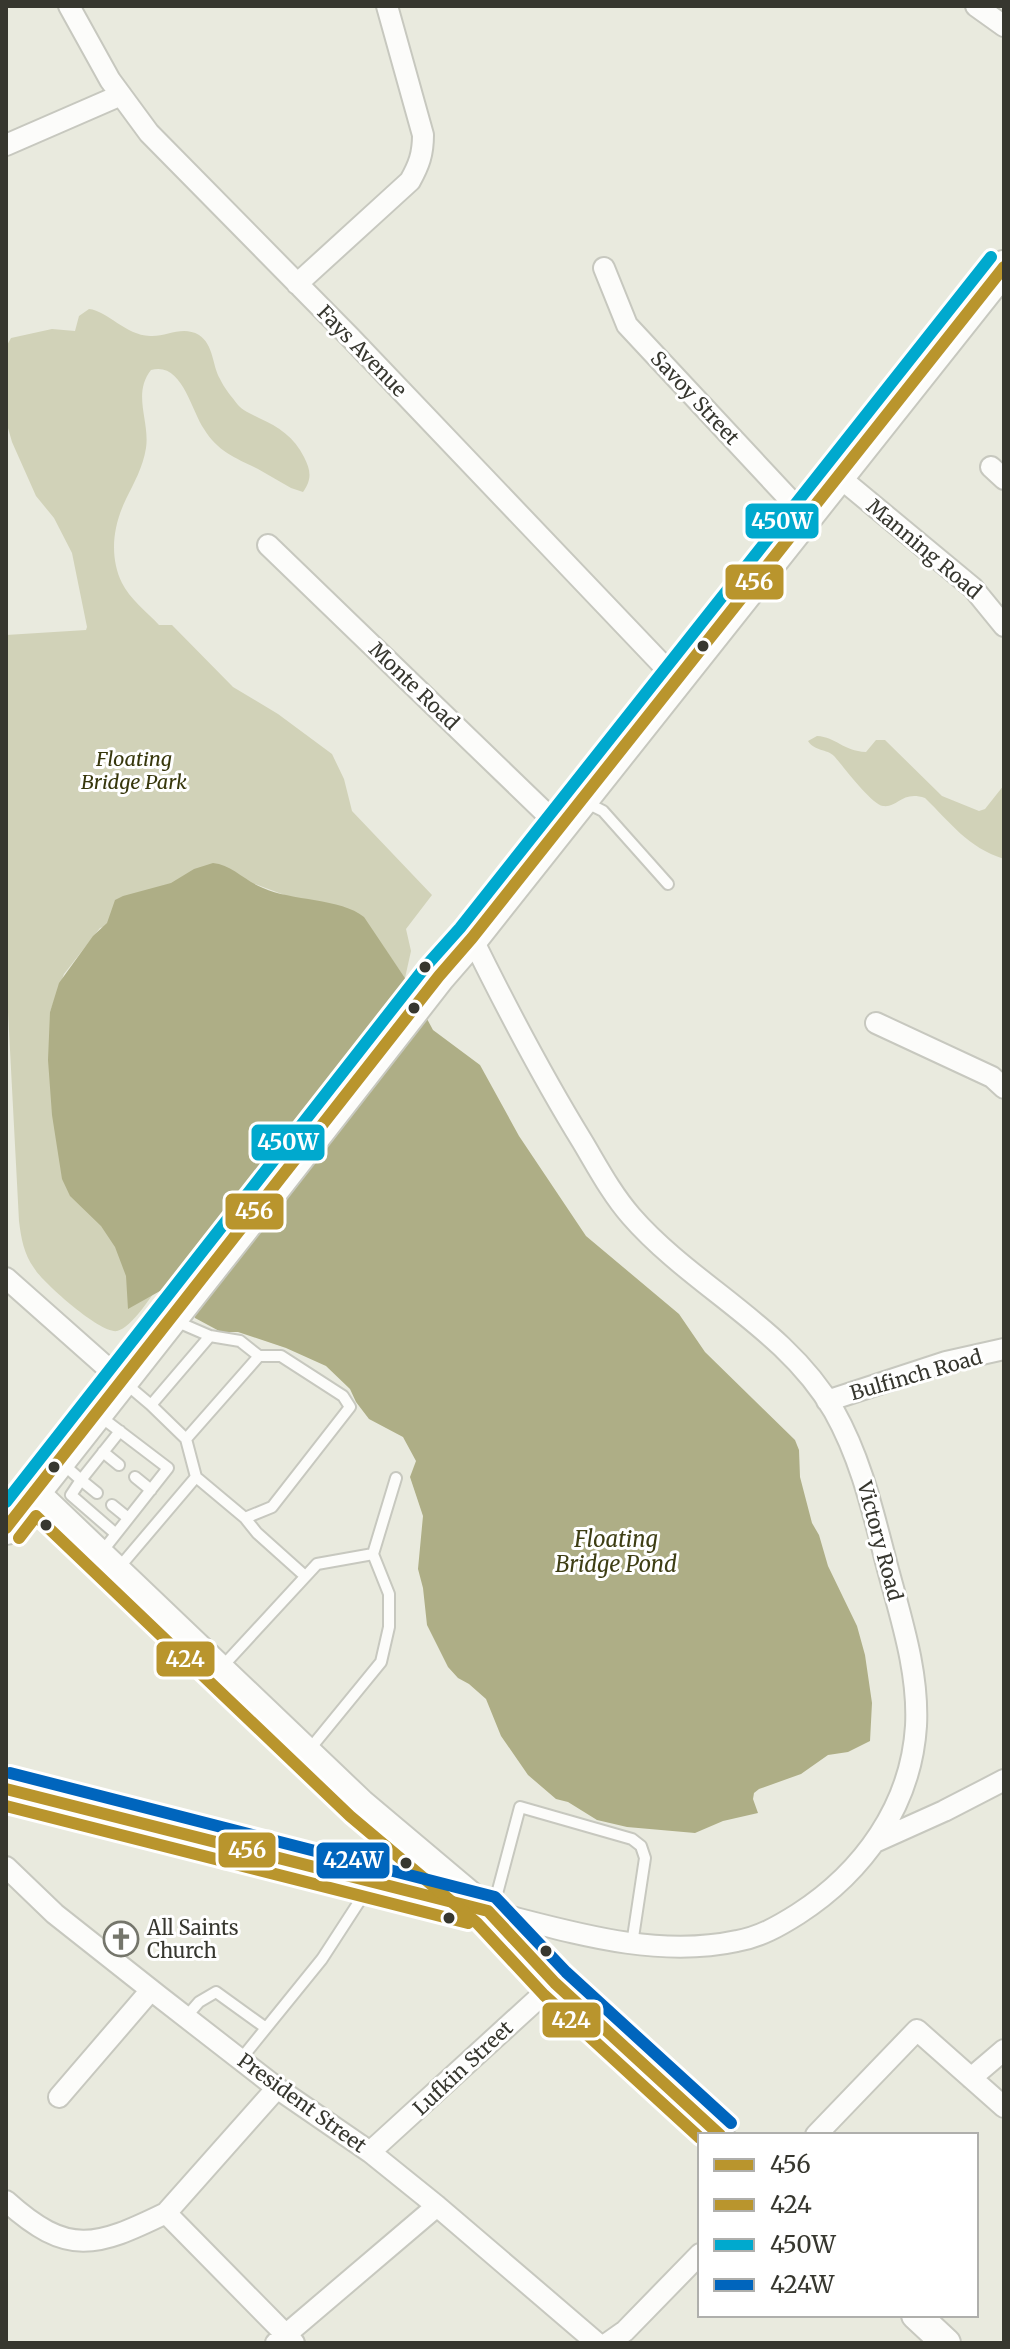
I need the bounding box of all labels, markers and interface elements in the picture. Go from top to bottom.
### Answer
street label: Fays Avenue [312,300,412,402]
street label: Savoy Street [646,346,745,450]
street label: Manning Road [862,493,987,604]
line badge: 450W [744,502,820,540]
text: 450W [751,507,814,535]
line badge: 456 [724,563,785,601]
text: 456 [735,568,773,596]
street label: Monte Road [364,637,465,735]
unlabelled marker [695,638,711,654]
park label: Floating Bridge Park [81,746,187,794]
unlabelled marker [417,959,433,975]
unlabelled marker [406,1000,422,1016]
line badge: 450W [250,1123,326,1162]
text: 450W [257,1128,320,1156]
line badge: 456 [224,1192,285,1231]
text: 456 [235,1197,273,1225]
street label: Bulfinch Road [847,1344,985,1405]
unlabelled marker [46,1459,62,1475]
street label: Victory Road [852,1477,908,1603]
unlabelled marker [38,1517,54,1533]
water label: Floating Bridge Pond [555,1525,677,1578]
line badge: 424 [155,1640,216,1678]
text: 424 [165,1645,205,1673]
line badge: 456 [217,1831,277,1869]
text: 456 [228,1836,266,1864]
line badge: 424W [315,1841,391,1880]
text: 424W [323,1846,384,1874]
unlabelled marker [398,1855,414,1871]
unlabelled marker [441,1910,457,1926]
place label: All Saints Church [146,1915,239,1963]
church icon: All Saints Church [102,1920,140,1958]
unlabelled marker [538,1943,554,1959]
line badge: 424 [541,2001,602,2039]
text: 424 [551,2006,591,2034]
street label: Lufkin Street [408,2015,518,2120]
street label: President Street [233,2047,372,2158]
legend [698,2133,978,2317]
text: 456 [770,2149,811,2180]
text: 424 [770,2189,812,2220]
text: 450W [770,2229,837,2260]
text: 424W [770,2269,835,2300]

